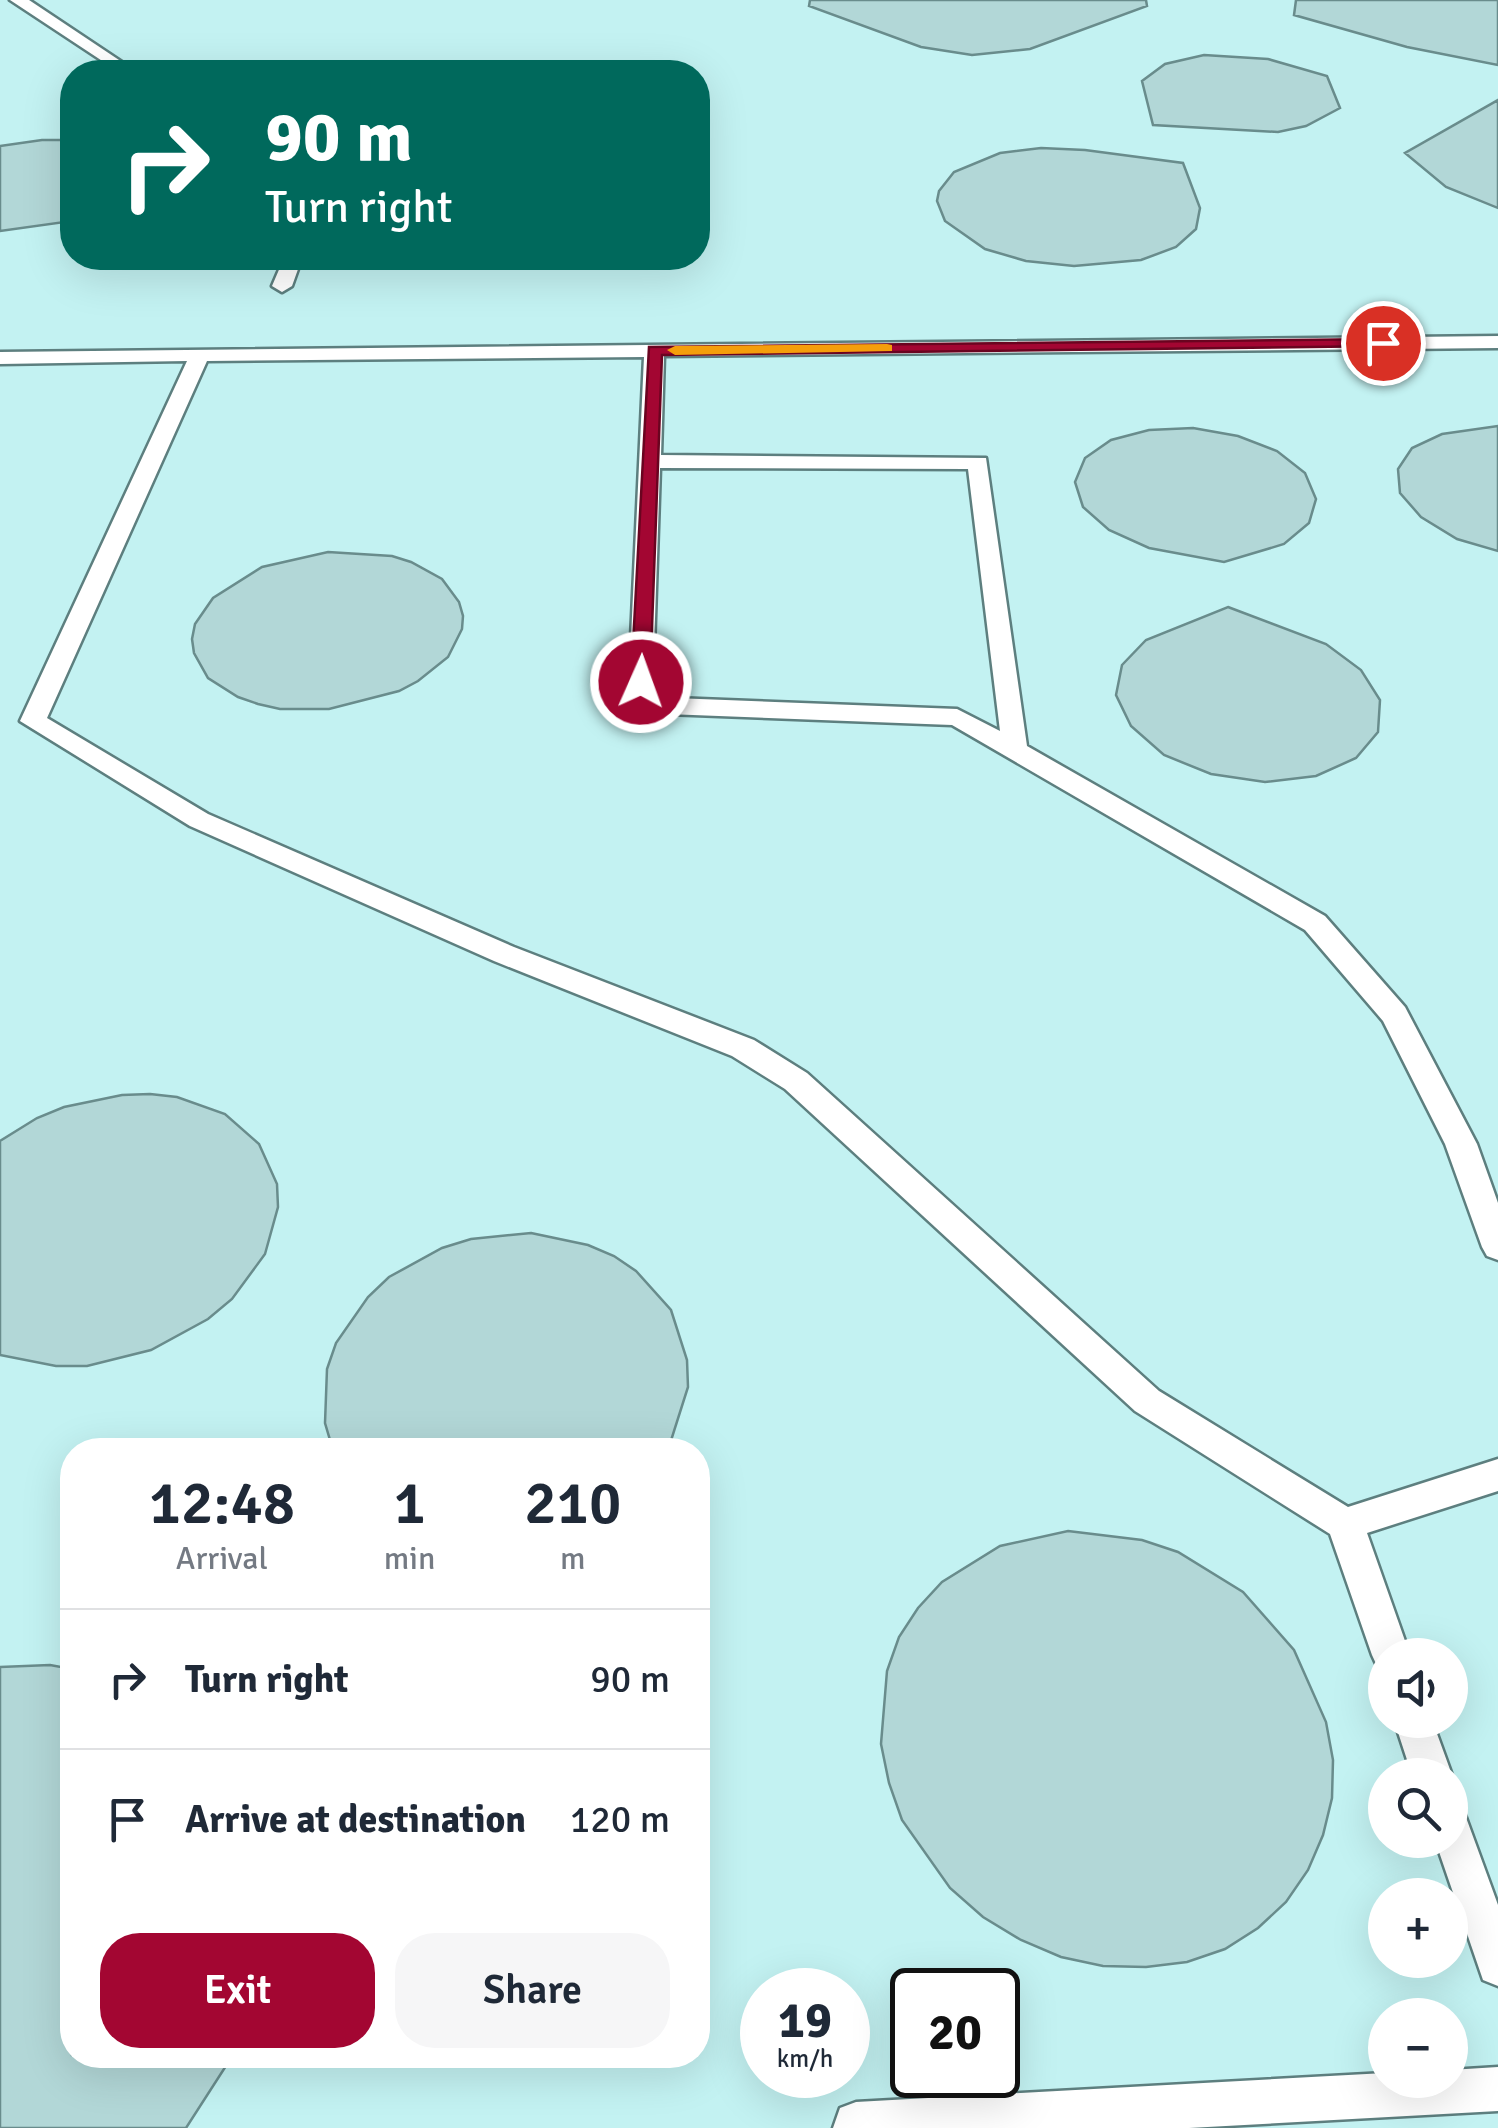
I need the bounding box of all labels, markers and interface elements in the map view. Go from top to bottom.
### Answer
text: 90 m [265,94,413,180]
icon: right [100,100,230,230]
text: Turn right [265,180,453,235]
pin [1341,301,1426,386]
icon: arrive [1356,316,1411,371]
position arrow [589,630,693,734]
text: 12:48 [149,1467,295,1541]
text: 1 [393,1467,426,1541]
text: 210 [524,1467,621,1541]
text: Arrival [176,1539,268,1578]
text: min [384,1539,435,1578]
text: m [560,1539,586,1578]
map controls [1368,1638,1468,2098]
button: sound [1368,1638,1468,1738]
icon: right [100,1652,155,1707]
text: Turn right [185,1656,349,1703]
text: 90 m [590,1656,670,1703]
button: search [1368,1758,1468,1858]
icon: arrive [100,1792,155,1847]
text: Arrive at destination [185,1796,526,1843]
text: 120 m [570,1796,670,1843]
button: + [1368,1878,1468,1978]
button: Exit [100,1933,375,2048]
button: Share [395,1933,670,2048]
speed limit sign: 20 [890,1968,1020,2098]
text: 19 [778,1990,832,2052]
button: − [1368,1998,1468,2098]
text: km/h [777,2043,833,2074]

